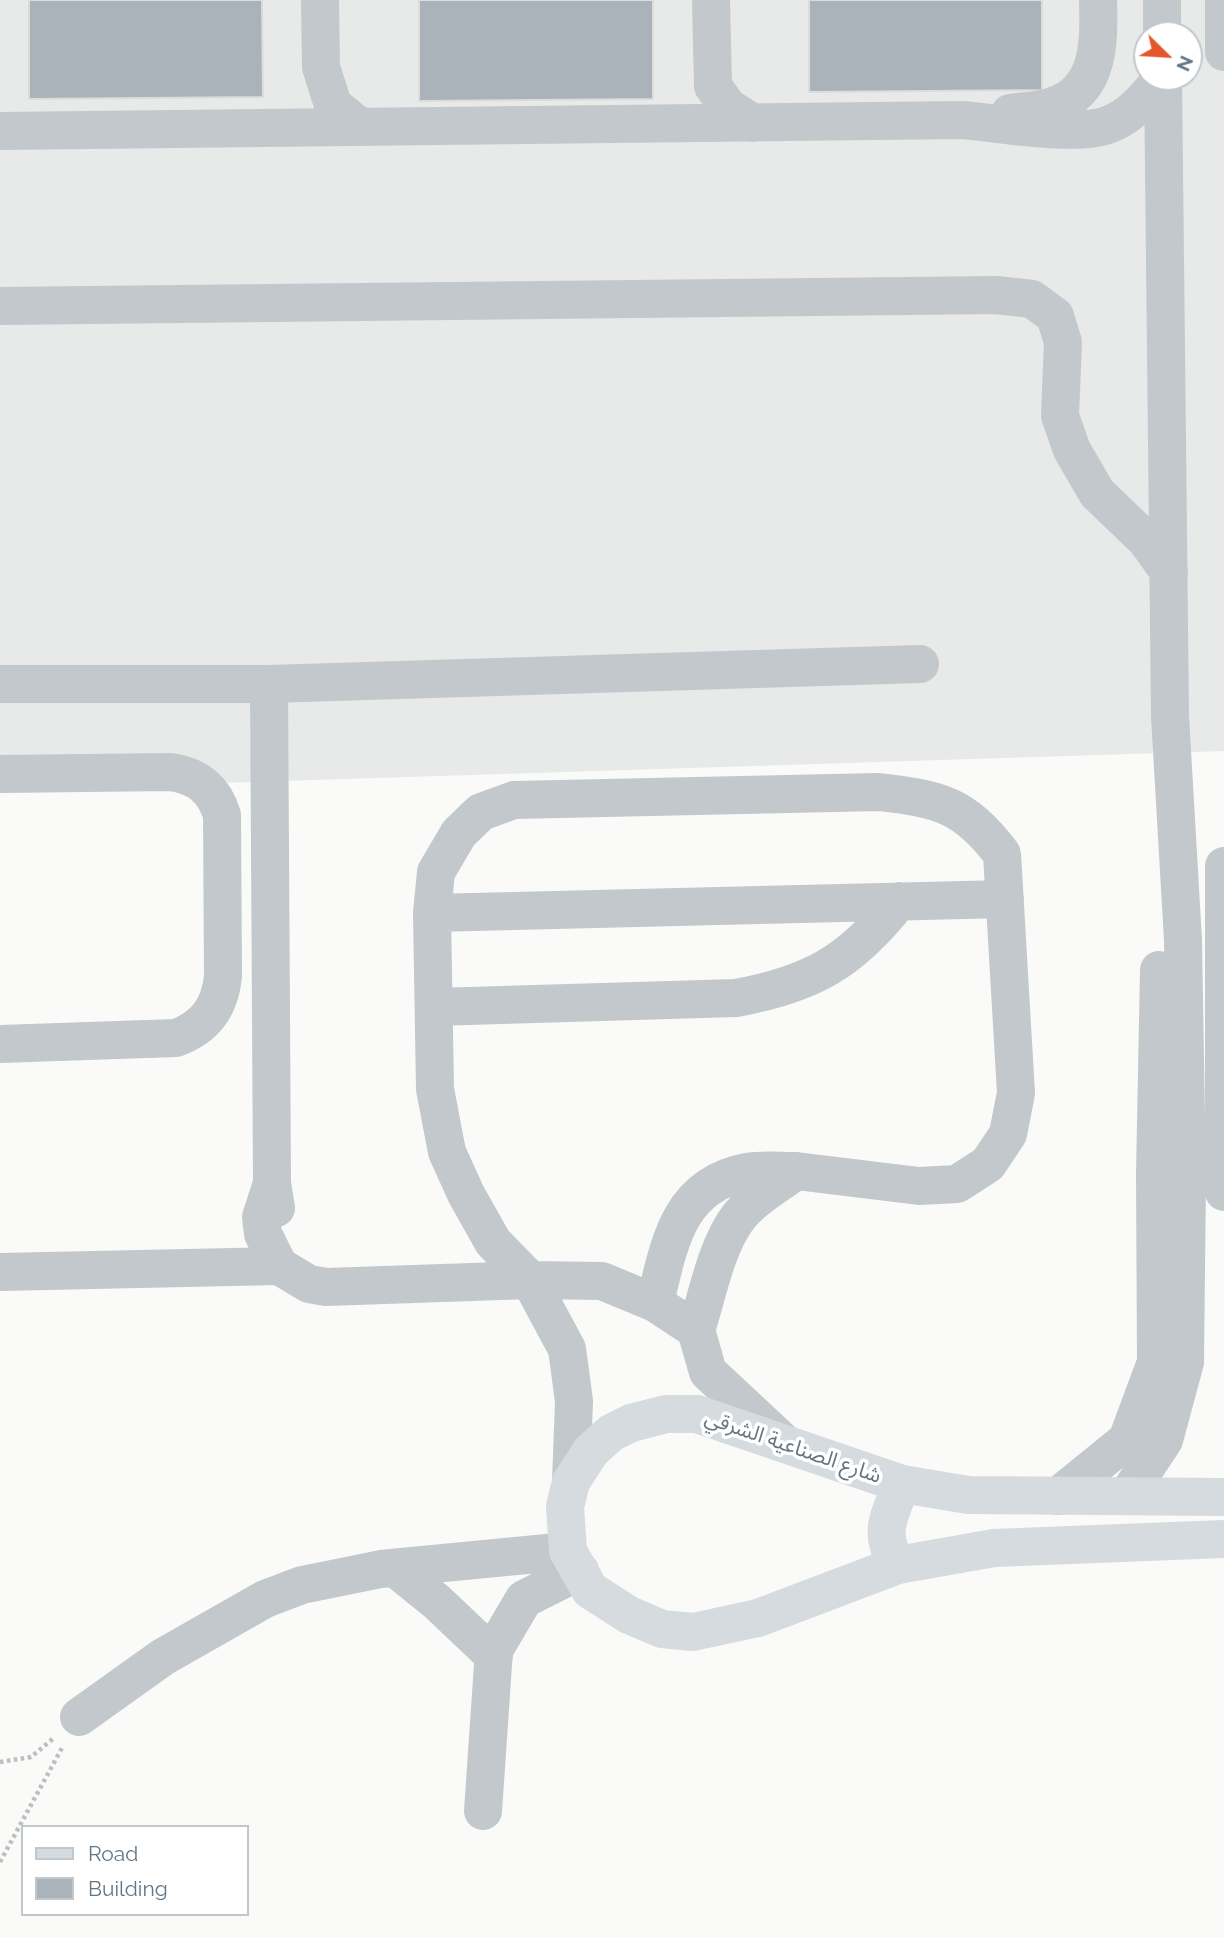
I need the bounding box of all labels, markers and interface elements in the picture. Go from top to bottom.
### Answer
north arrow [1133,21,1203,91]
text: N [1172,53,1198,75]
street label: شارع الصناعية الشرقي [702,1405,884,1489]
legend [21,1825,248,1916]
text: Road [88,1841,138,1866]
text: Building [88,1876,168,1901]

